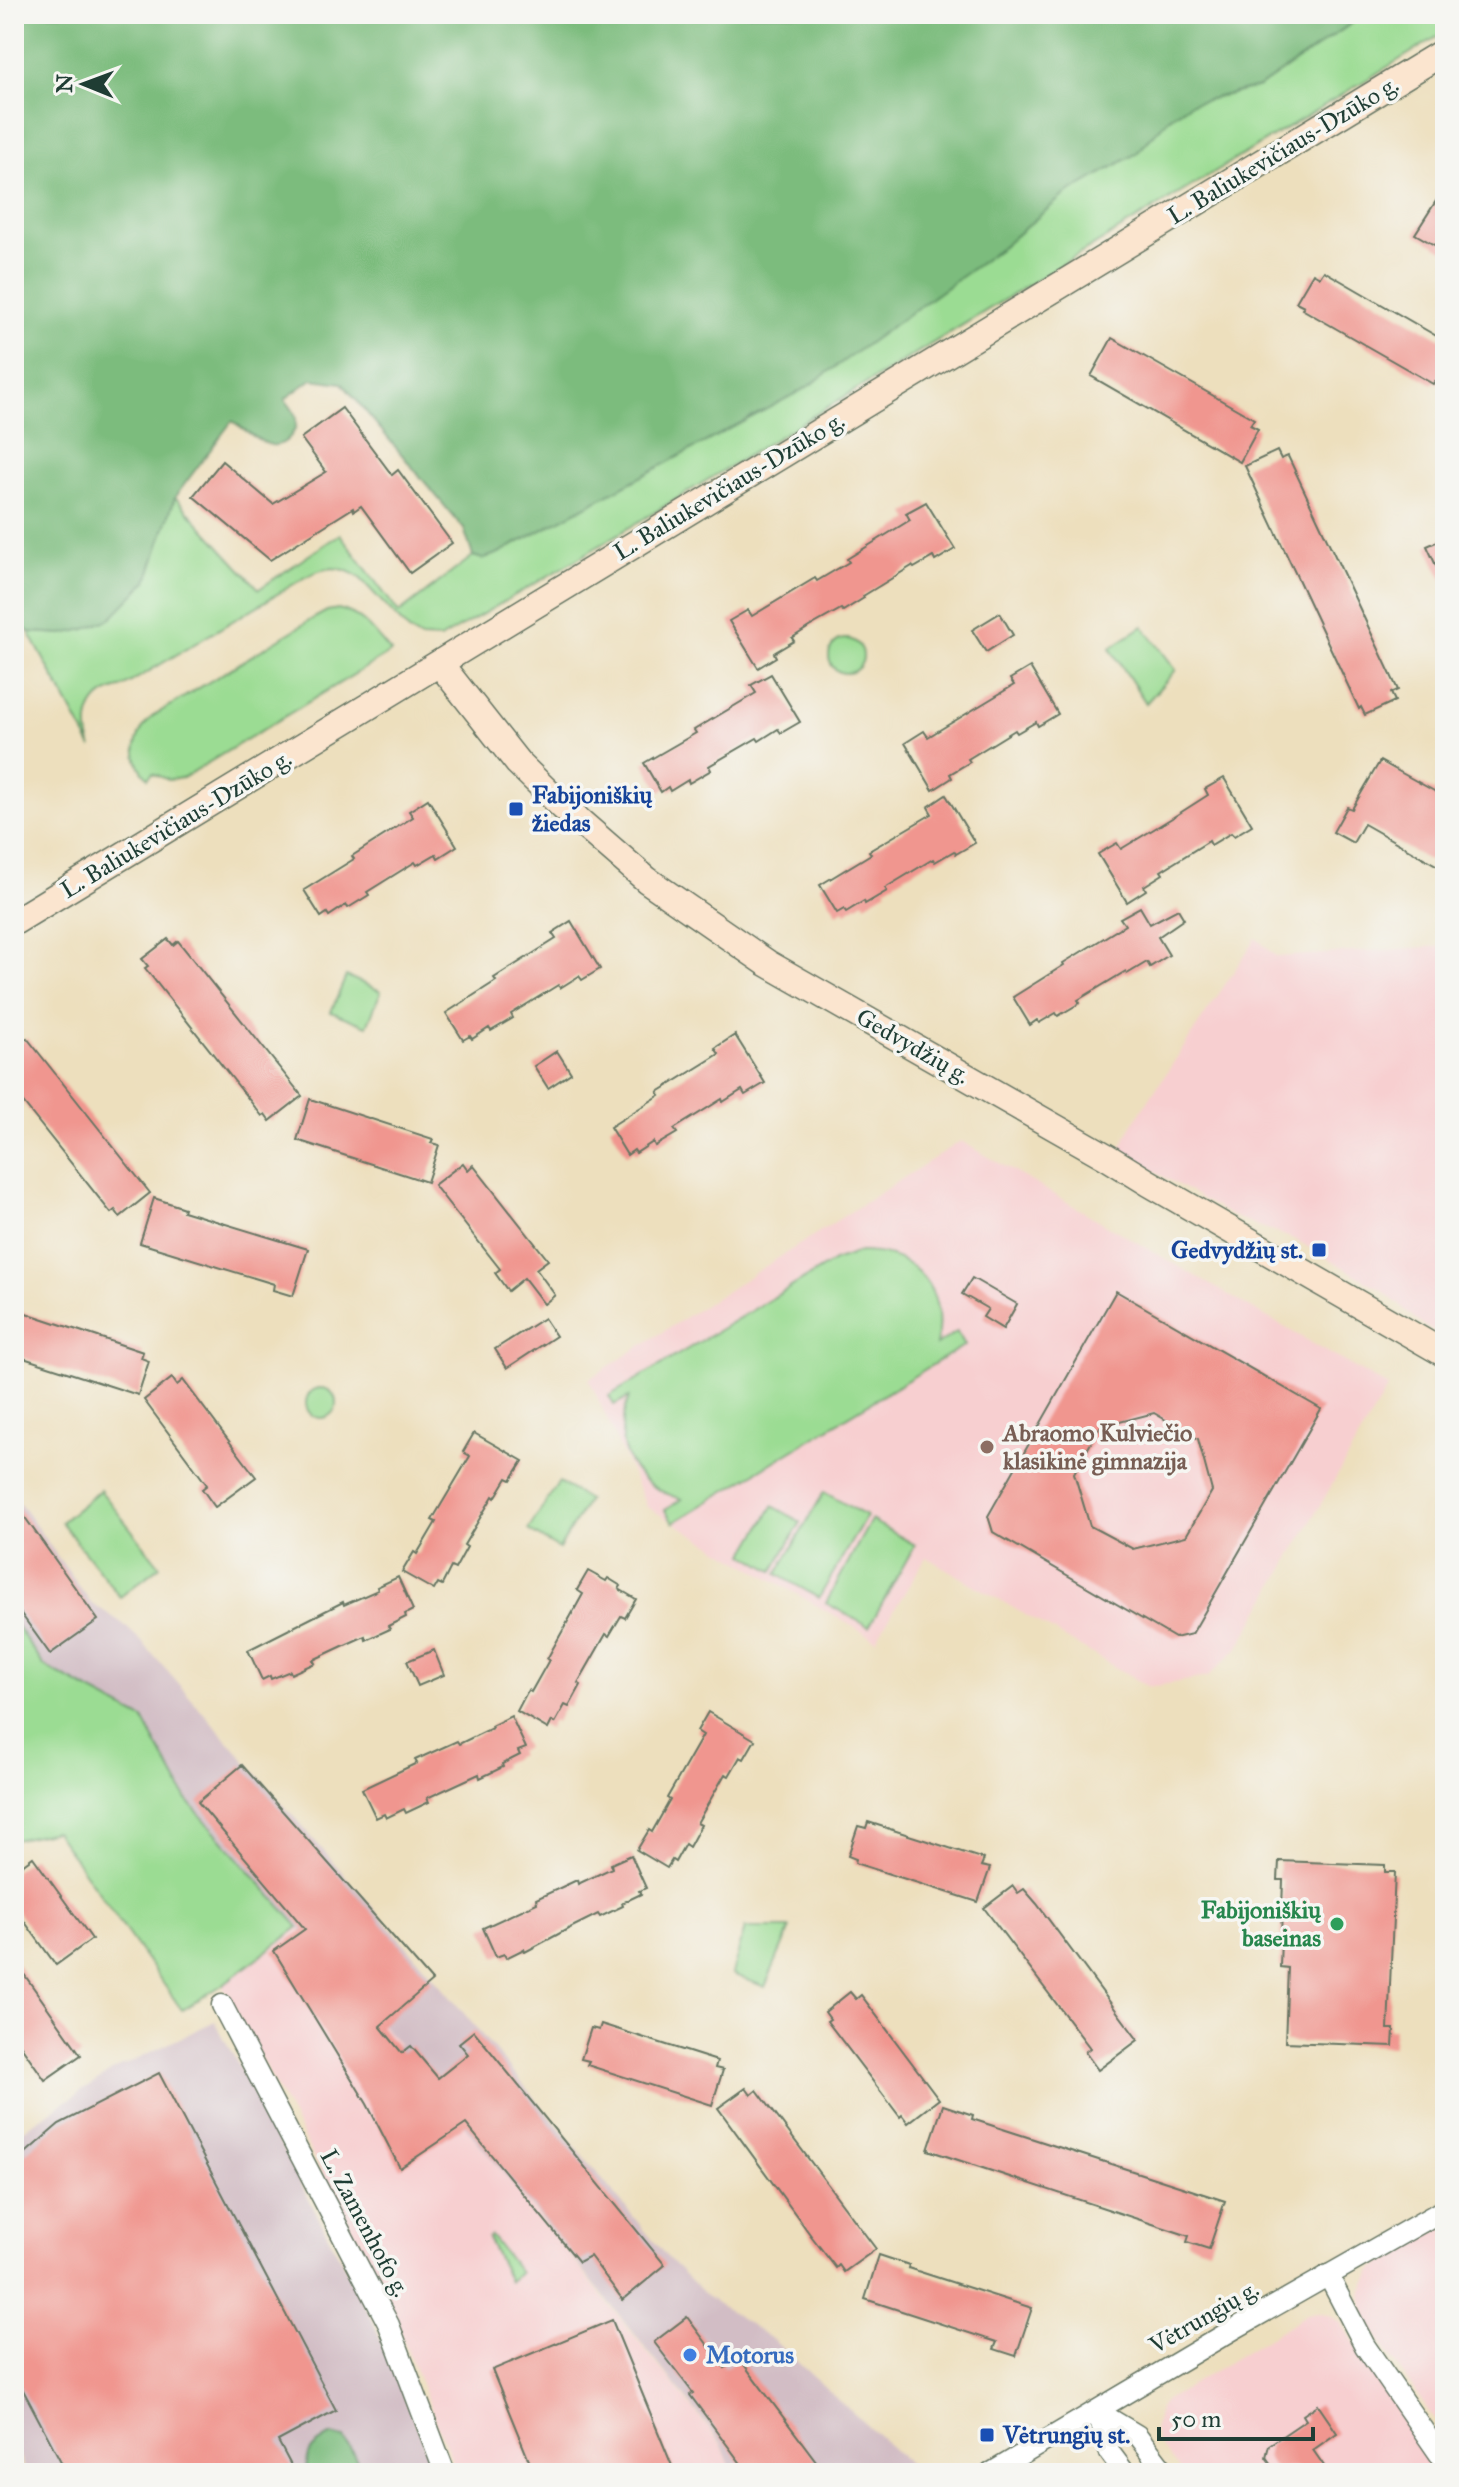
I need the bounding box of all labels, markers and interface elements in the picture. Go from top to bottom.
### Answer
north arrow [44,44,124,124]
street label: L. Baliukevičiaus-Dzūko g. [1162,69,1404,231]
text: N [51,74,78,93]
street label: L. Baliukevičiaus-Dzūko g. [608,405,850,567]
street label: L. Baliukevičiaus-Dzūko g. [55,743,297,905]
place label: Fabijoniškių žiedas [532,780,652,838]
marker: Fabijoniškių žiedas [507,800,525,818]
street label: Gedvydžių g. [851,1002,975,1090]
place label: Gedvydžių st. [1171,1235,1303,1265]
marker: Gedvydžių st. [1310,1241,1328,1259]
place label: Abraomo Kulviečio klasikinė gimnazija [1001,1418,1192,1476]
marker: Abraomo Kulviečio klasikinė gimnazija [978,1438,996,1456]
place label: Fabijoniškių baseinas [1201,1895,1321,1953]
marker: Fabijoniškių baseinas [1328,1915,1346,1933]
street label: L. Zamenhofo g. [313,2144,417,2302]
street label: Vėtrungių g. [1143,2274,1264,2361]
place label: Motorus [706,2340,794,2370]
marker: Motorus [681,2346,699,2364]
scale bar [1159,2391,1313,2441]
text: 50 m [1171,2404,1221,2434]
place label: Vėtrungių st. [1002,2420,1130,2450]
marker: Vėtrungių st. [978,2426,996,2444]

